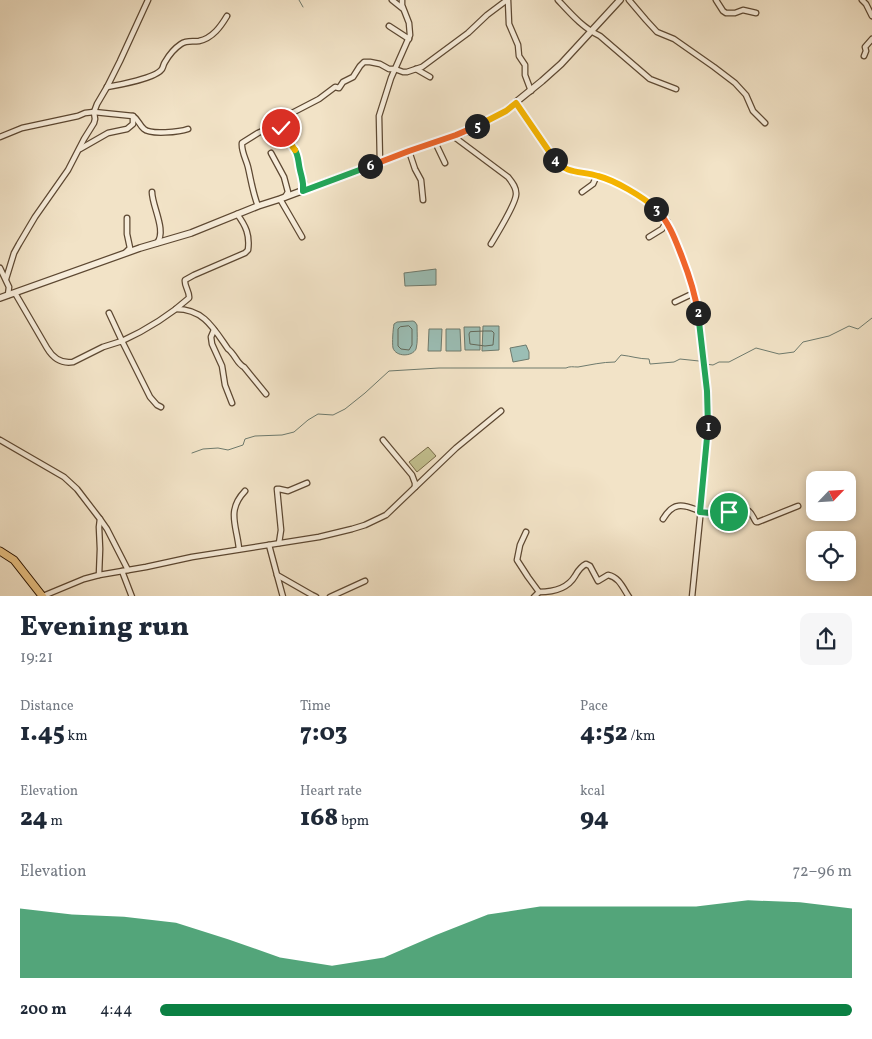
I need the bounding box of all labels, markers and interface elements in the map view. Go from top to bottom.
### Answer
pin [260,107,302,149]
icon: check [267,114,295,142]
pin: 5 [464,114,490,138]
text: 5 [474,117,481,136]
pin: 4 [542,148,568,172]
text: 4 [551,151,560,170]
pin: 6 [358,154,382,178]
text: 6 [367,157,374,176]
pin: 3 [644,196,668,222]
text: 3 [653,200,660,219]
pin: 2 [686,300,710,326]
text: 2 [695,304,702,323]
pin: 1 [696,414,720,440]
text: 1 [706,418,711,437]
north arrow [806,471,856,521]
map controls [806,471,856,581]
pin [708,491,750,533]
icon: arrive [715,498,743,526]
button: locate [806,531,856,581]
text: Evening run [20,608,189,647]
button: share [800,613,852,665]
text: 19:21 [20,647,53,669]
text: Distance [20,697,74,716]
text: Time [300,697,331,716]
text: Pace [580,697,608,716]
text: 1.45 [20,716,65,751]
text: 7:03 [300,716,348,751]
text: 4:52 [580,716,628,751]
text: km [65,727,88,746]
text: /km [628,727,656,746]
text: Elevation [20,782,78,801]
text: Heart rate [300,782,362,801]
text: kcal [580,782,605,801]
text: 24 [20,801,48,836]
text: 168 [300,801,338,836]
text: 94 [580,801,609,836]
text: m [48,812,63,831]
text: bpm [338,812,369,831]
text: Elevation [20,861,87,883]
text: 72–96 m [793,861,852,883]
text: 200 m [20,999,67,1021]
text: 4:44 [100,999,132,1021]

